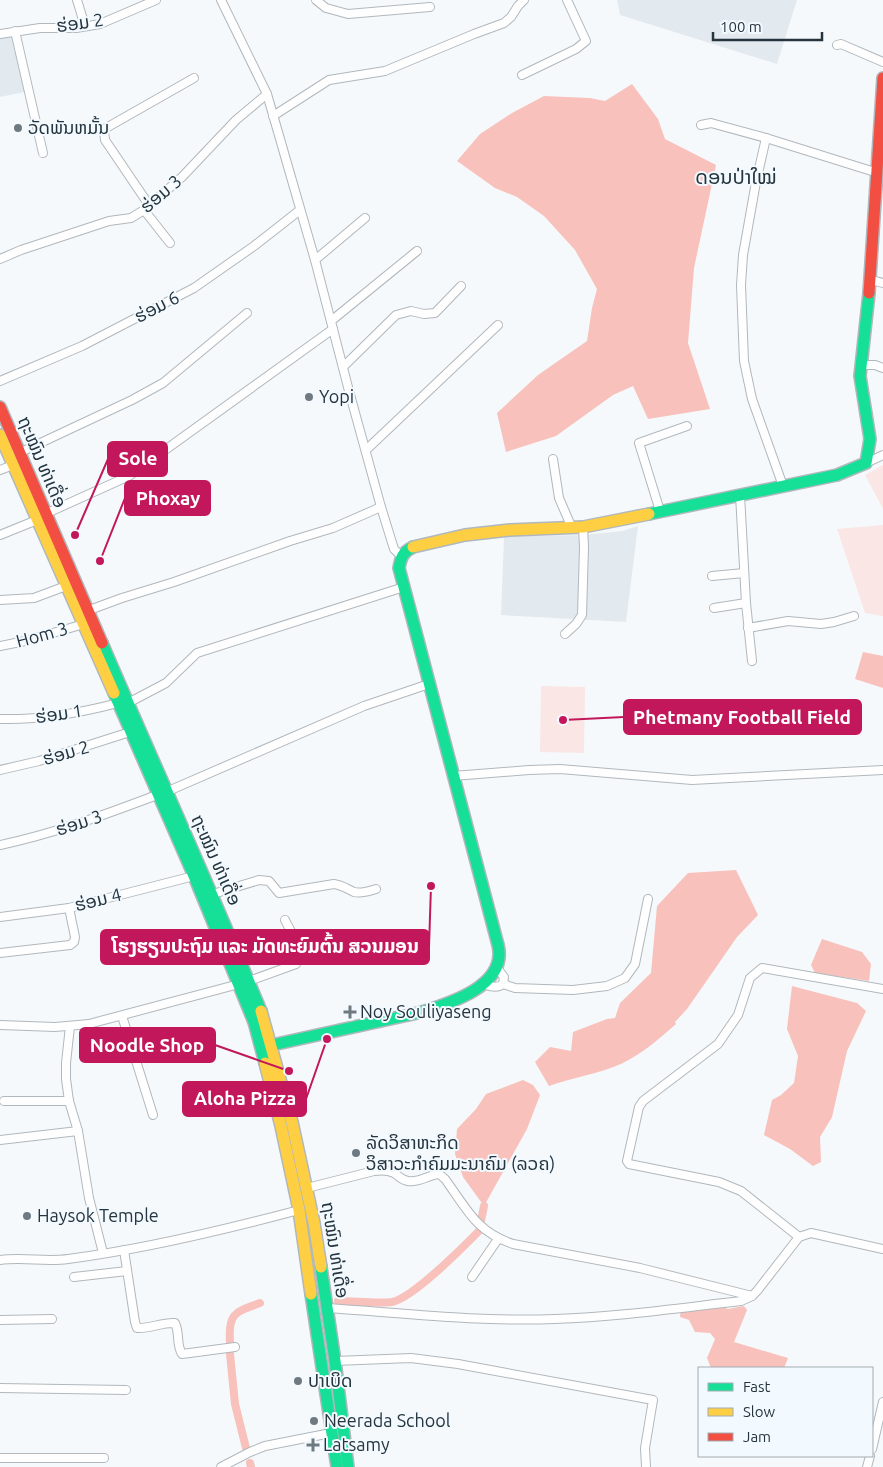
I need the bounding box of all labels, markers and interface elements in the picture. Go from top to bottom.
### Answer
street label: ຮ່ອມ 2 [55,9,105,35]
scale bar [713,10,822,42]
text: 100 m [720,18,762,35]
place label: ວັດພັນຫມັ້ນ [28,116,109,137]
marker: ວັດພັນຫມັ້ນ [12,122,24,134]
district label: ດອນປ່າໃໝ່ [695,165,777,188]
street label: ຮ່ອມ 3 [136,170,185,216]
street label: ຮ່ອມ 6 [131,286,182,326]
place label: Yopi [319,386,354,406]
marker: Yopi [303,391,315,403]
street label: ຖະໝົນ ທ່າເດື່ອ [15,412,74,510]
callout: Sole [108,442,167,476]
text: Sole [119,447,158,469]
callout: Phoxay [125,481,210,515]
text: Phoxay [136,487,200,509]
street label: Hom 3 [14,618,70,651]
street label: ຮ່ອມ 1 [34,700,84,726]
callout: Phetmany Football Field [624,700,861,734]
text: Phetmany Football Field [633,706,851,728]
street label: ຮ່ອມ 2 [40,736,91,768]
street label: ຮ່ອມ 3 [53,805,104,839]
street label: ຖະໝົນ ທ່າເດື່ອ [188,810,249,908]
street label: ຮ່ອມ 4 [72,884,123,914]
callout: ໂຮງຮຽນປະຖົມ ແລະ ມັດທະຍົມຕົ້ນ ສວນມອນ [101,930,429,964]
text: ໂຮງຮຽນປະຖົມ ແລະ ມັດທະຍົມຕົ້ນ ສວນມອນ [110,932,419,958]
place label: Noy Souliyaseng [360,1001,492,1021]
marker: Noy Souliyaseng [344,1006,356,1018]
callout: Noodle Shop [80,1028,215,1062]
text: Noodle Shop [90,1034,204,1056]
callout: Aloha Pizza [183,1082,306,1116]
text: Aloha Pizza [194,1087,296,1109]
place label: ລັດວິສາຫະກິດ ວິສາວະກຳຄົມມະນາຄົມ (ລວຄ) [366,1132,555,1174]
marker: ລັດວິສາຫະກິດ ວິສາວະກຳຄົມມະນາຄົມ (ລວຄ) [350,1147,362,1159]
street label: ຖະໝົນ ທ່າເດື່ອ [318,1200,356,1299]
place label: Haysok Temple [37,1205,159,1225]
marker: Haysok Temple [21,1210,33,1222]
legend [698,1367,873,1457]
place label: ປາເບິດ [308,1370,352,1390]
marker: ປາເບິດ [292,1375,304,1387]
text: Fast [743,1378,771,1395]
text: Slow [743,1403,776,1420]
place label: Neerada School [324,1410,451,1430]
marker: Neerada School [308,1415,320,1427]
text: Jam [743,1428,771,1445]
place label: Latsamy [323,1434,390,1454]
marker: Latsamy [307,1439,319,1451]

